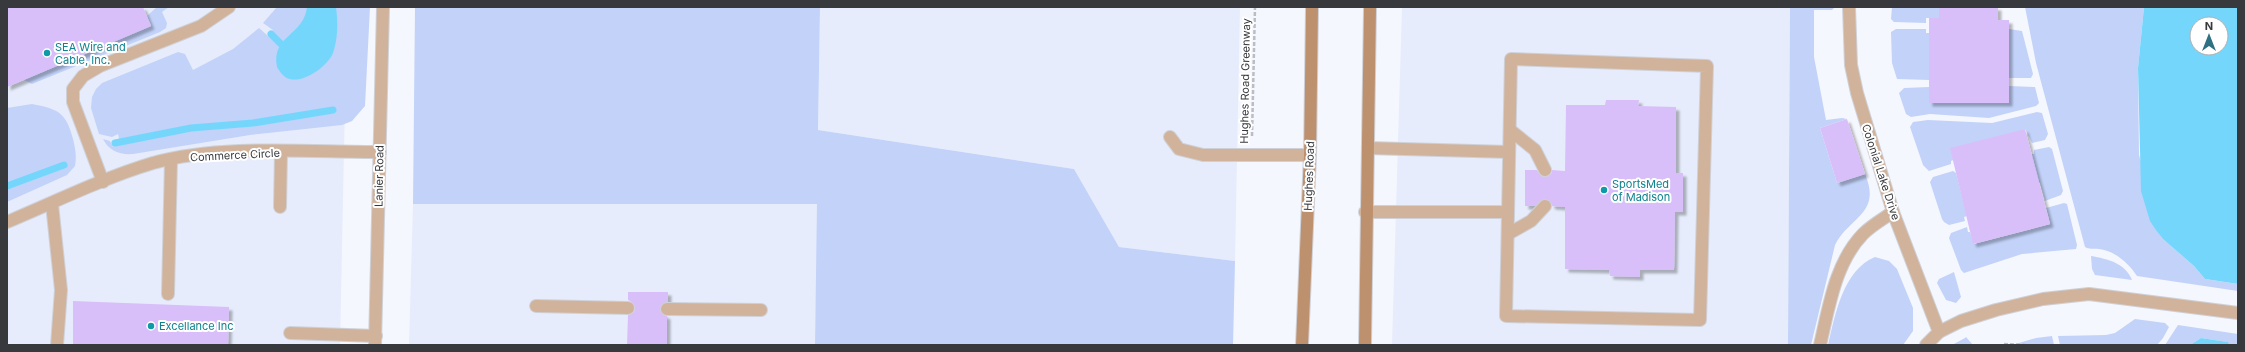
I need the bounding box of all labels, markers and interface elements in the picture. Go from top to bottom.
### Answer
north arrow [2189,16,2229,56]
street label: Hughes Road Greenway [1237,18,1253,144]
text: N [2205,19,2213,33]
place label: SEA Wire and Cable, Inc. [55,40,126,67]
marker: SEA Wire and Cable, Inc. [42,48,52,58]
street label: Colonial Lake Drive [1859,122,1903,222]
street label: Hughes Road [1301,141,1317,211]
street label: Lanier Road [371,145,387,207]
street label: Commerce Circle [190,146,280,164]
place label: SportsMed of Madison [1612,177,1670,204]
marker: SportsMed of Madison [1599,185,1609,195]
place label: Excellance Inc [159,319,234,333]
marker: Excellance Inc [146,321,156,331]

